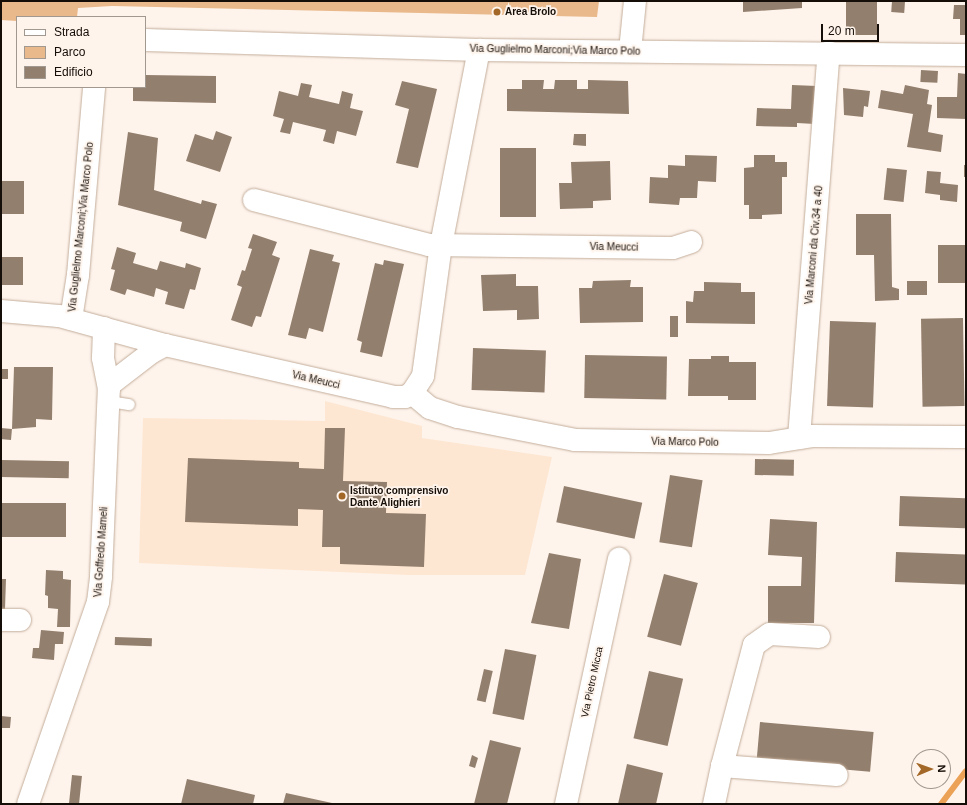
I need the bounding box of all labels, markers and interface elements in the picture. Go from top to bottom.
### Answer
place label: Area Brolo [505,6,556,18]
marker: Area Brolo [492,7,502,17]
legend [16,16,146,88]
scale bar [823,16,881,42]
text: 20 m [828,24,855,38]
text: Strada [54,25,89,39]
street label: Via Guglielmo Marconi;Via Marco Polo [469,43,641,57]
text: Parco [54,45,85,59]
text: Edificio [54,65,93,79]
street label: Via Guglielmo Marconi;Via Marco Polo [66,141,96,313]
street label: Via Marconi da Civ.34 a 40 [803,185,825,305]
street label: Via Meucci [590,241,638,253]
street label: Via Meucci [291,369,341,391]
street label: Via Marco Polo [651,435,719,449]
place label: Istituto comprensivo Dante Alighieri [350,484,448,508]
marker: Istituto comprensivo Dante Alighieri [337,491,347,501]
street label: Via Goffredo Mameli [92,506,110,598]
street label: Via Pietro Micca [579,646,605,718]
north arrow [911,749,951,789]
text: N [936,764,948,773]

